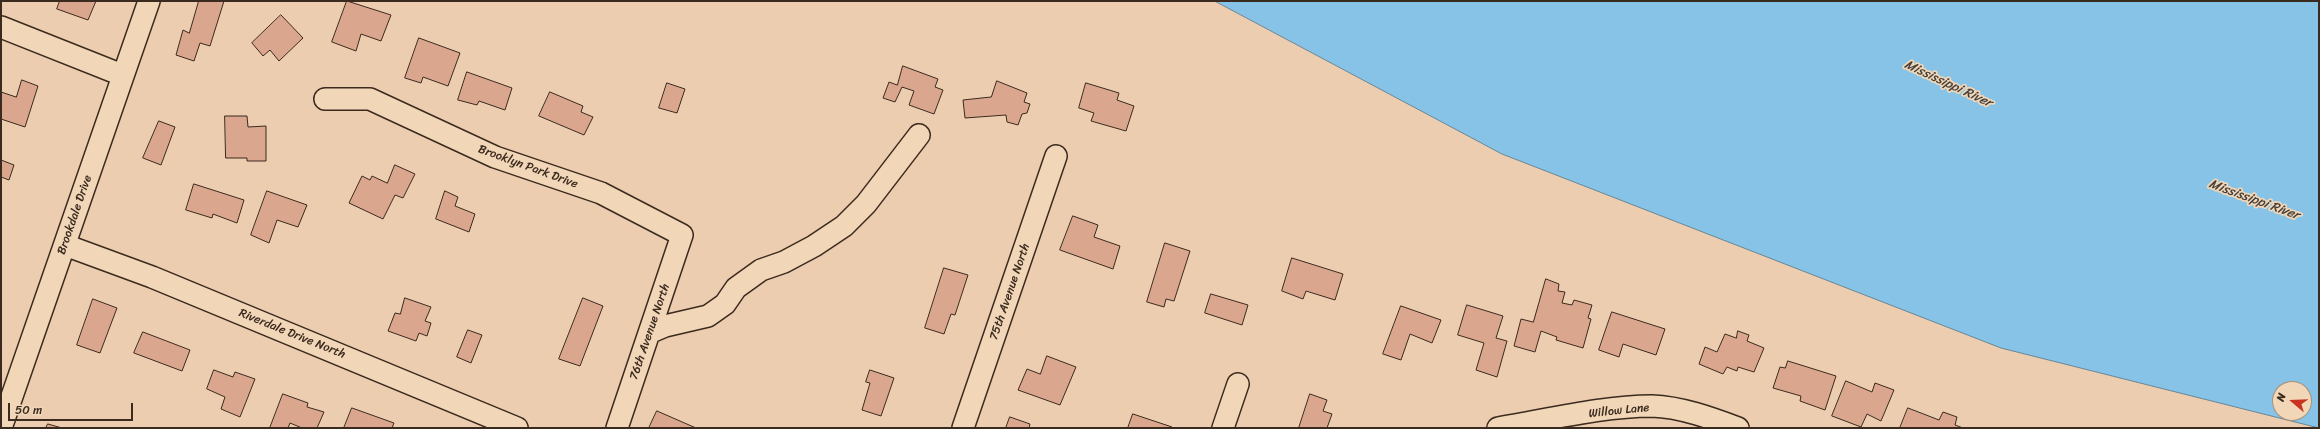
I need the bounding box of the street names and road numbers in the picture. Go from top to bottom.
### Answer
street label: Brooklyn Park Drive [476,142,580,192]
street label: Brookdale Drive [55,173,95,257]
street label: 75th Avenue North [987,242,1033,342]
street label: 76th Avenue North [627,282,673,382]
street label: Riverdale Drive North [237,306,347,362]
street label: Willow Lane [1588,401,1650,421]

